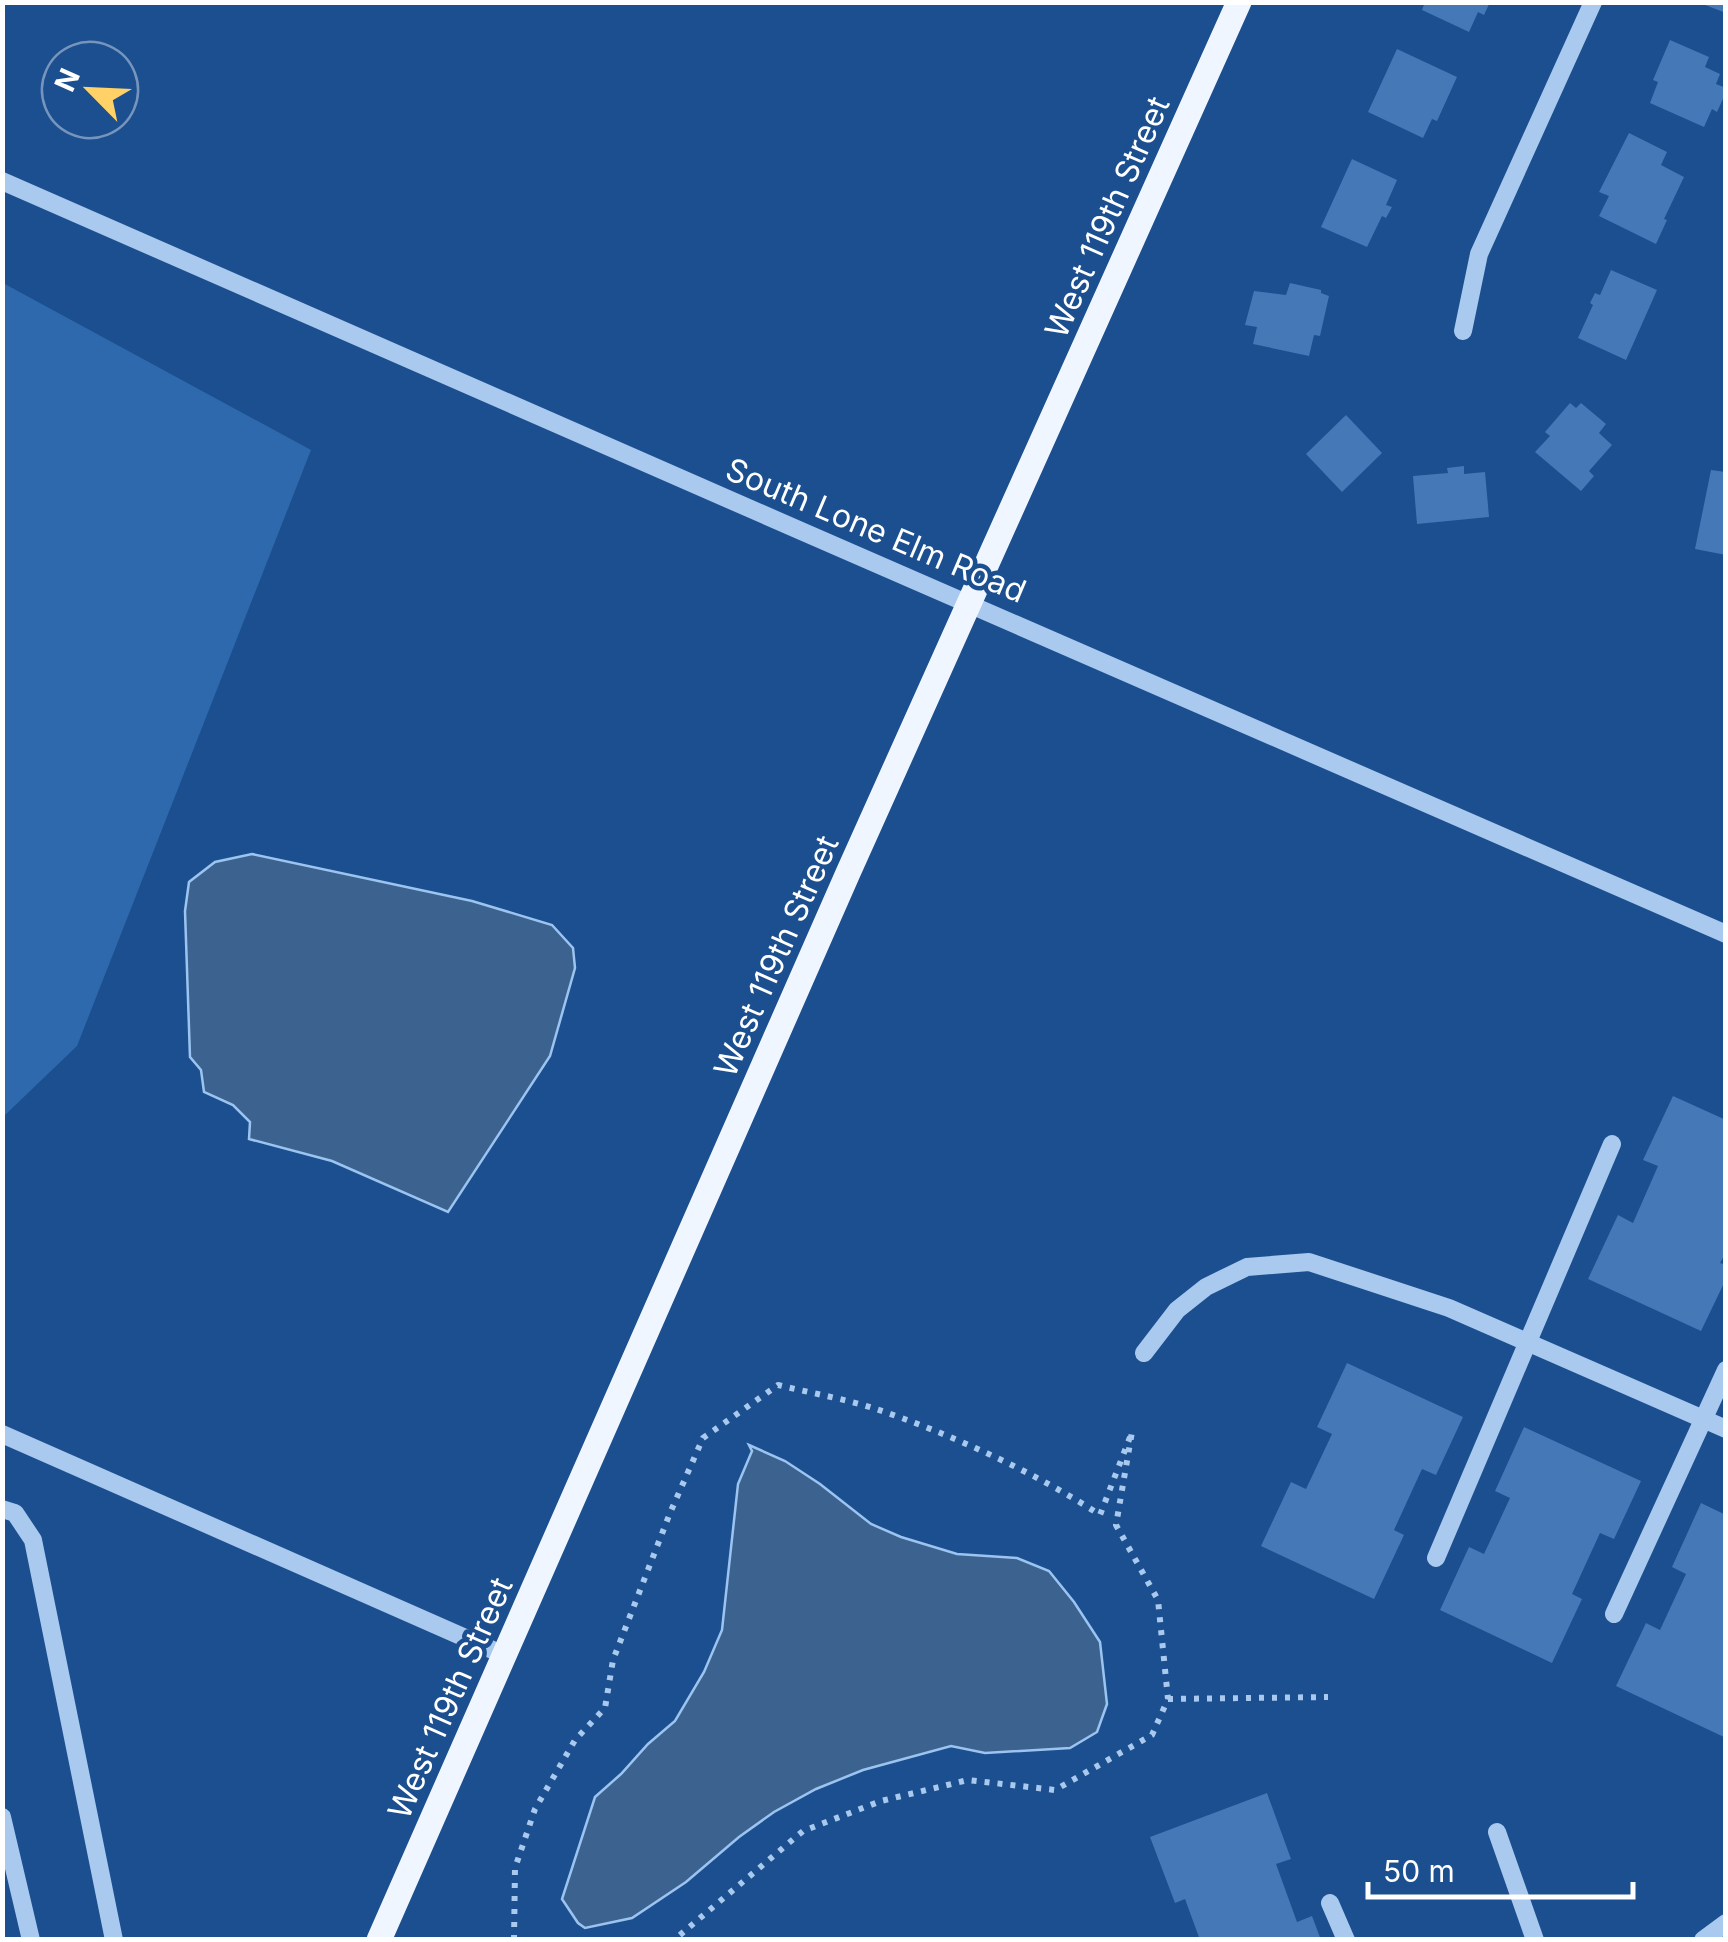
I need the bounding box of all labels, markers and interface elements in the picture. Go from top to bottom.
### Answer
north arrow [40,40,140,140]
text: N [47,63,87,96]
street label: West 119th Street [1036,90,1178,344]
street label: South Lone Elm Road [720,449,1032,611]
street label: West 119th Street [705,829,847,1083]
street label: West 119th Street [379,1571,521,1825]
scale bar [1368,1837,1633,1899]
text: 50 m [1383,1853,1455,1889]

